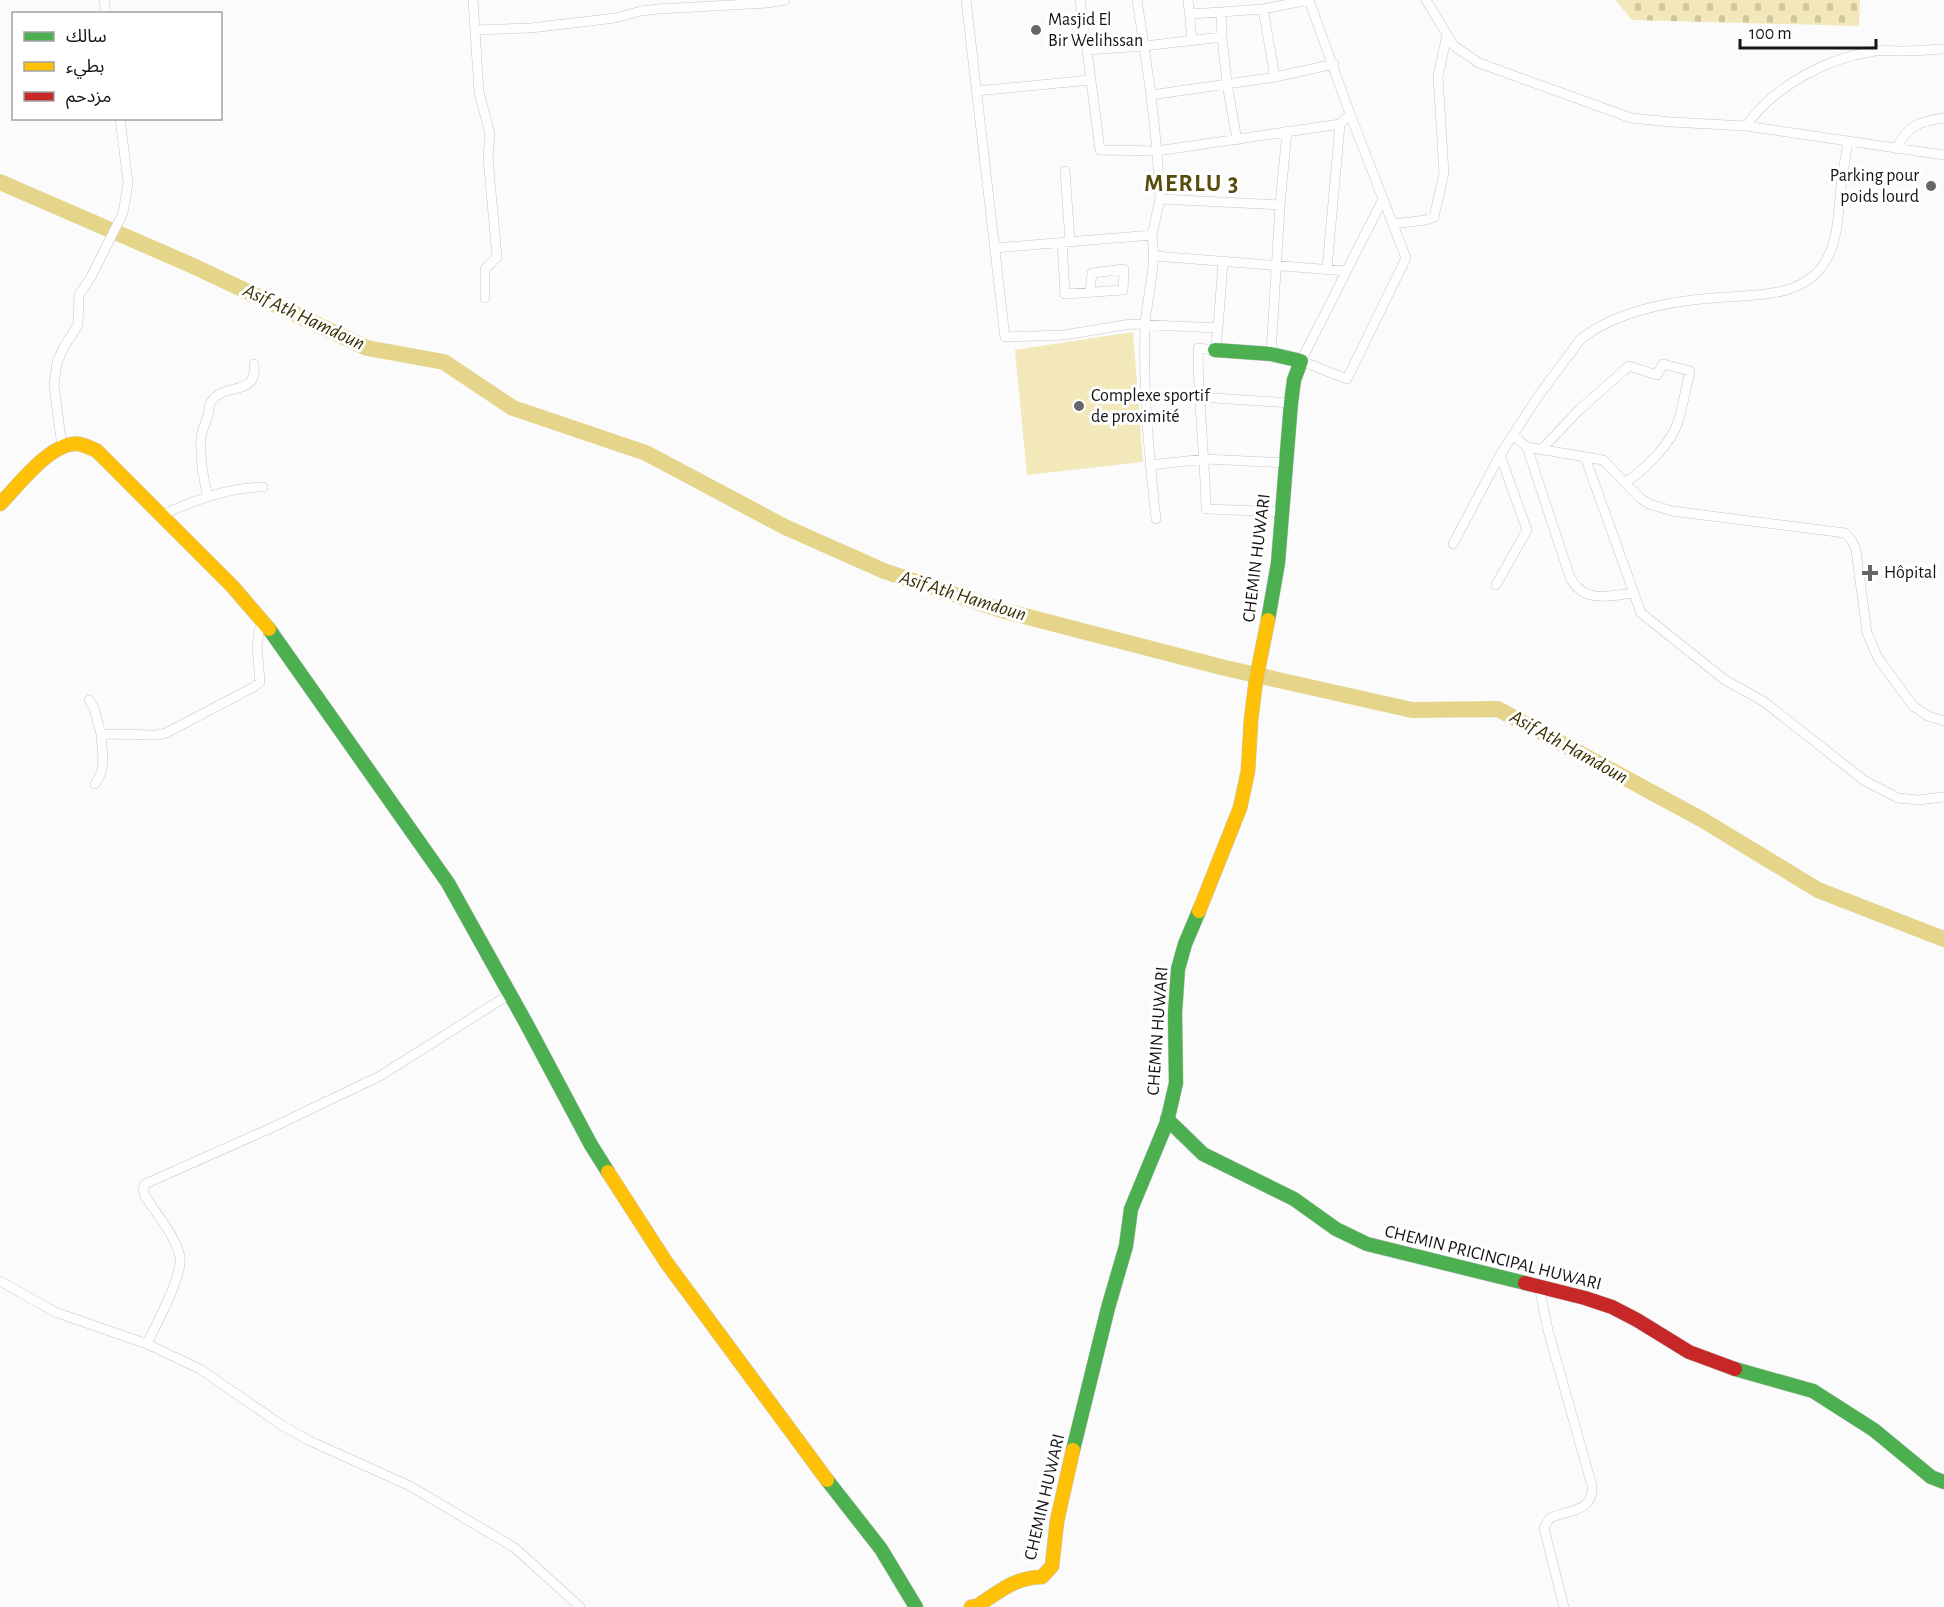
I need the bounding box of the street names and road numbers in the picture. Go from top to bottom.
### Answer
street label: CHEMIN HUWARI [1240,493,1274,623]
street label: CHEMIN HUWARI [1145,966,1171,1096]
street label: CHEMIN PRICINCIPAL HUWARI [1383,1222,1603,1294]
street label: CHEMIN HUWARI [1022,1432,1068,1562]

